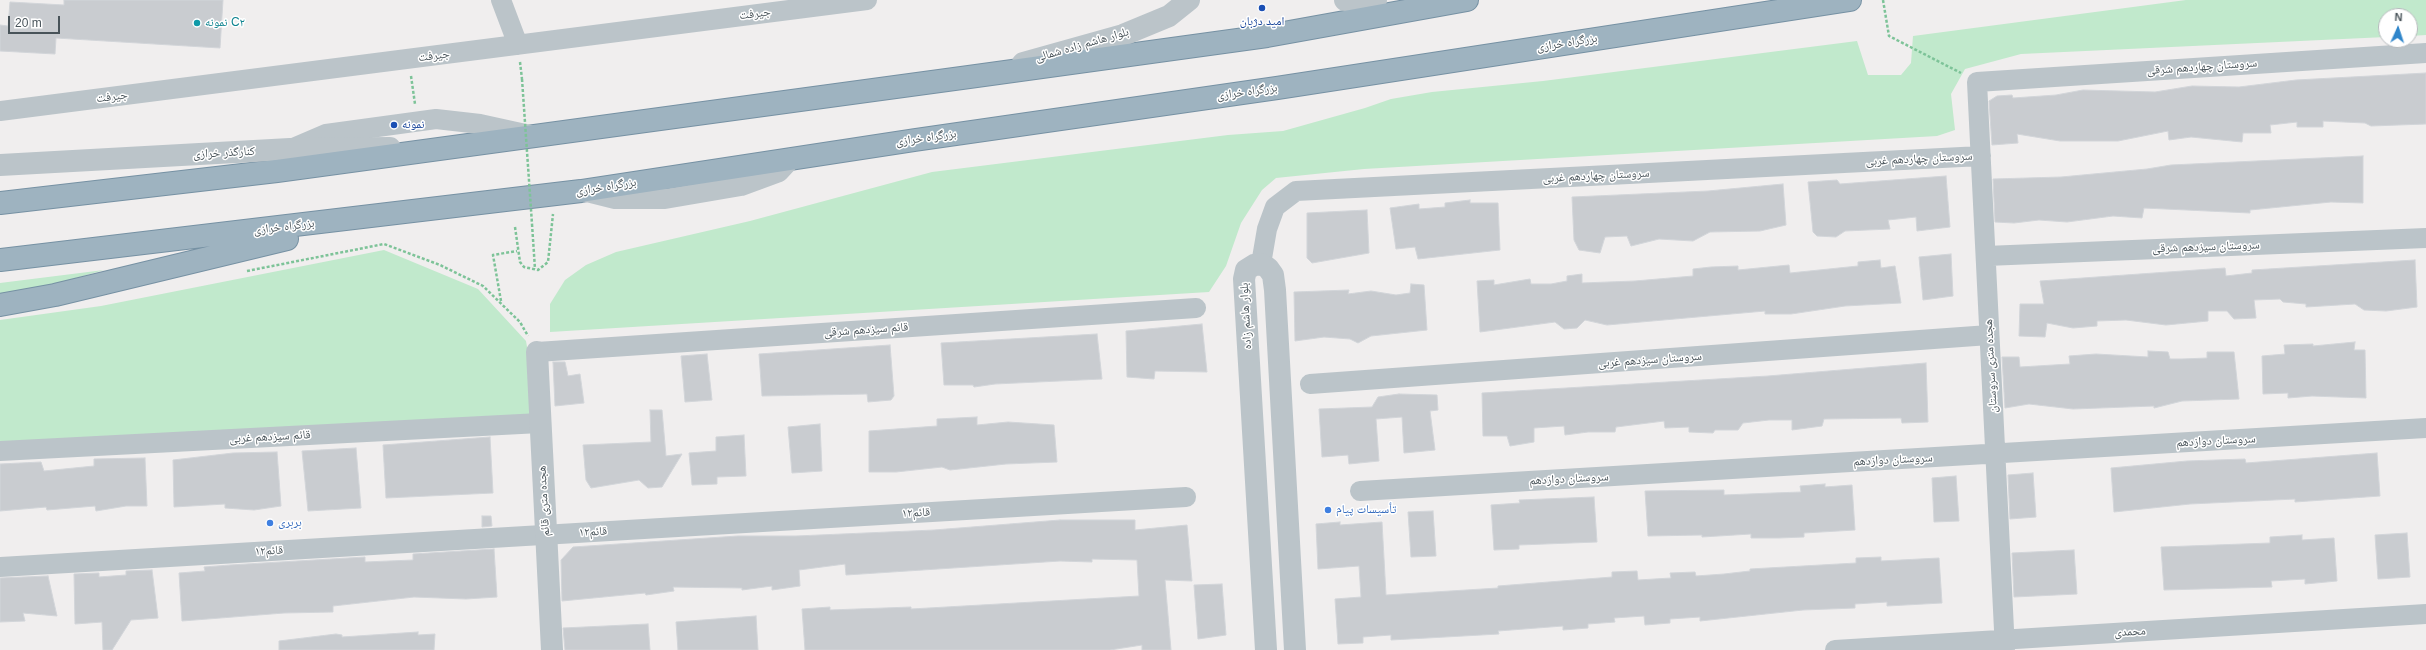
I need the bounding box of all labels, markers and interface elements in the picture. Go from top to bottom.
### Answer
marker: امید دژبان [1257,3,1267,13]
street label: جيرفت [738,5,772,23]
scale bar [10,8,62,34]
north arrow [2378,8,2418,48]
text: N [2394,11,2403,23]
place label: امید دژبان [1240,15,1284,29]
text: 20 m [15,16,42,30]
place label: نمونه C۲ [205,16,245,30]
marker: نمونه C۲ [192,18,202,28]
street label: بلوار هاشم زاده شمالی [1034,25,1130,65]
street label: بزرگراه خرازی [1536,31,1598,55]
street label: جيرفت [417,47,451,65]
street label: سروستان چهاردهم شرقی [2146,56,2258,78]
street label: بزرگراه خرازی [1216,81,1278,103]
street label: جيرفت [95,88,129,106]
place label: نمونه [402,118,425,132]
marker: نمونه [389,120,399,130]
street label: بزرگراه خرازی [895,127,957,149]
street label: کنارگذر خرازی [193,144,255,162]
street label: سروستان چهاردهم غربی [1865,149,1973,169]
street label: سروستان چهاردهم غربی [1542,166,1650,186]
street label: بزرگراه خرازی [575,175,637,199]
street label: بزرگراه خرازی [253,216,315,238]
street label: سروستان سیزدهم شرقی [2152,238,2260,256]
street label: بلوار هاشم زاده [1237,282,1255,350]
street label: هجده متری سروستان [1981,319,2001,413]
street label: قائم سیزدهم شرقی [823,320,909,340]
street label: سروستان سیزدهم غربی [1598,349,1702,371]
street label: قائم سیزدهم غربی [229,428,311,446]
street label: سروستان دوازدهم [2176,432,2256,450]
street label: سروستان دوازدهم [1853,451,1933,469]
street label: هجده متری قائم [535,465,553,537]
street label: سروستان دوازدهم [1529,470,1609,488]
place label: تأسیسات پیام [1336,503,1396,517]
street label: قائم۱۲ [901,505,931,521]
marker: تأسیسات پیام [1323,505,1333,515]
place label: بربری [278,516,302,530]
marker: بربری [265,518,275,528]
street label: قائم۱۲ [578,524,608,540]
street label: قائم۱۲ [254,543,284,559]
street label: محمدی [2114,624,2146,640]

